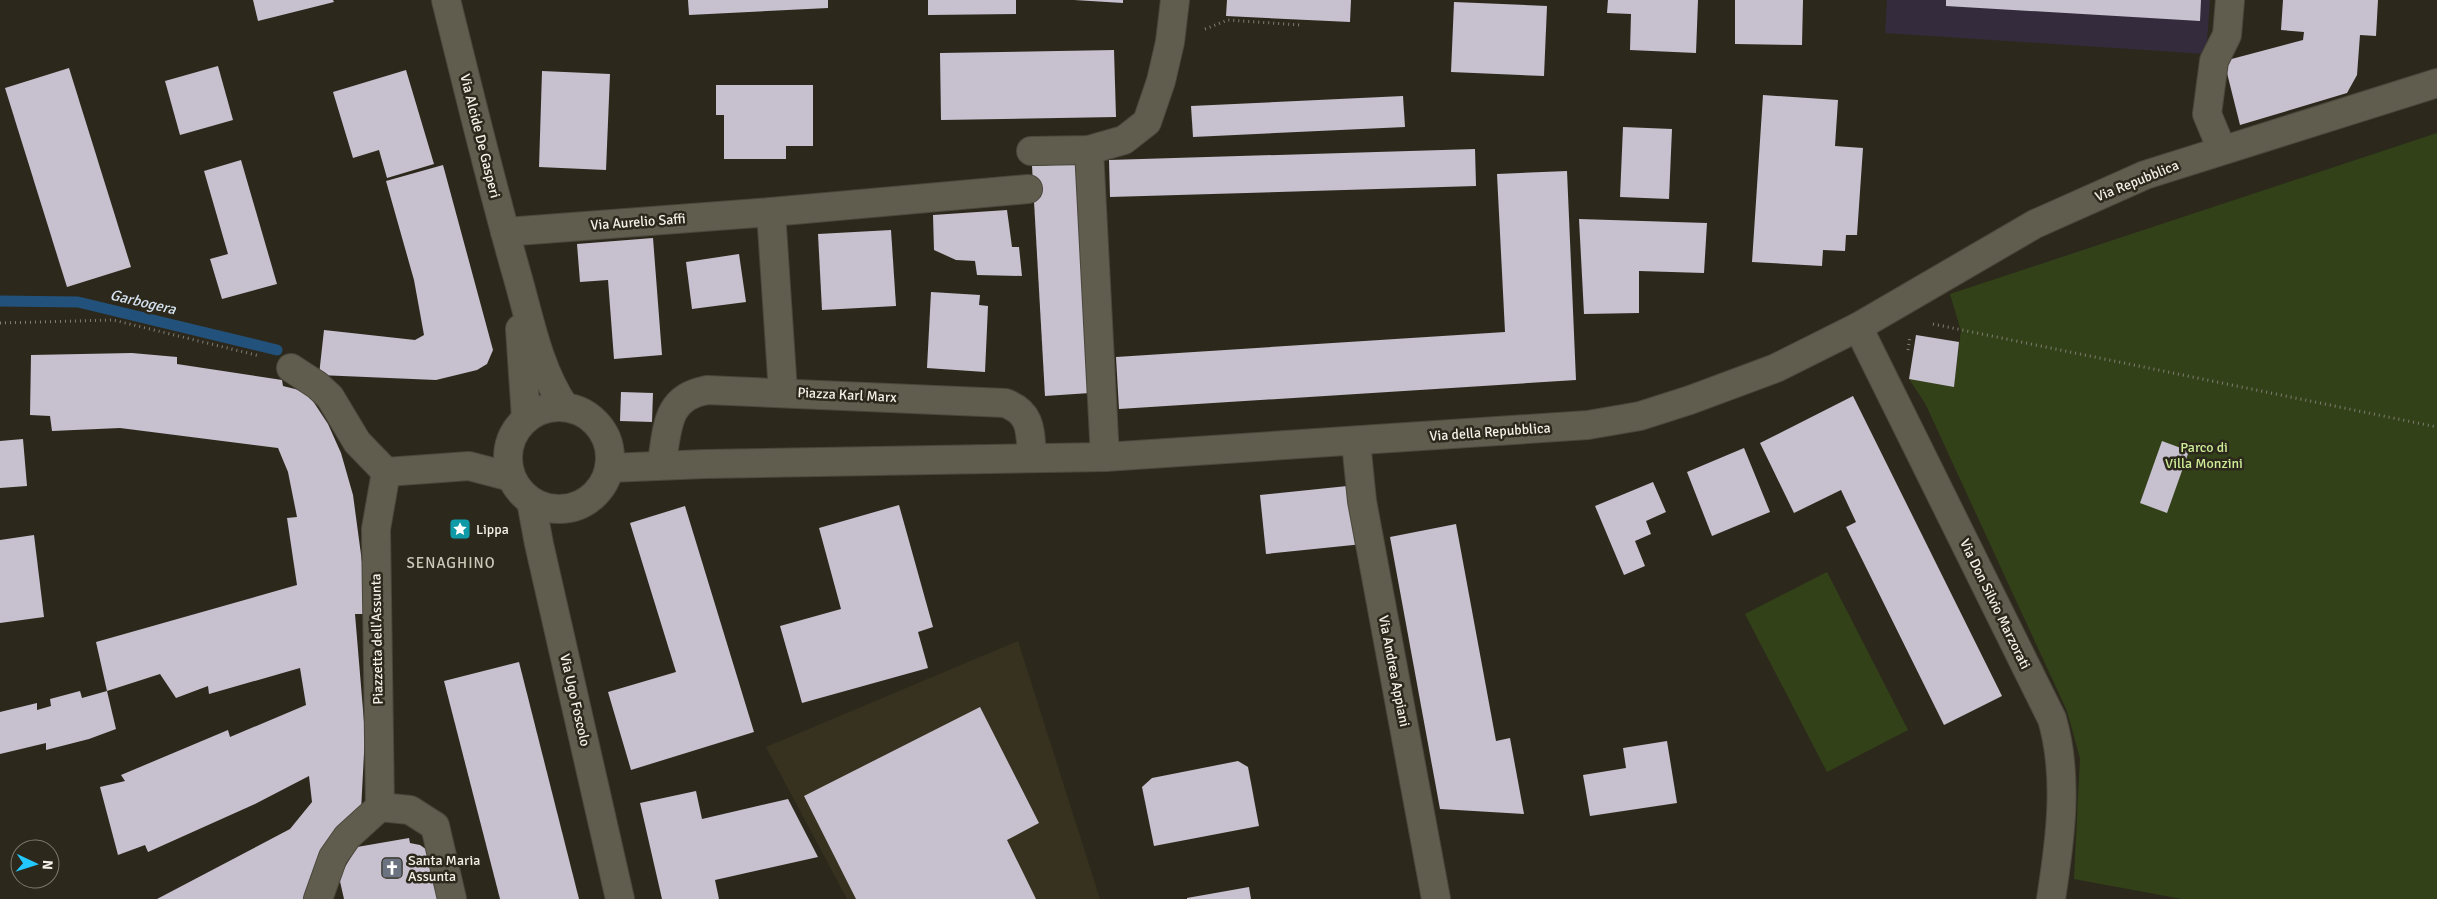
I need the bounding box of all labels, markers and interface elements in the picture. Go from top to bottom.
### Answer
street label: Via Alcide De Gasperi [456,72,504,200]
street label: Via Repubblica [2093,157,2181,205]
street label: Via Aurelio Saffi [590,210,686,234]
water label: Garbogera [108,286,178,318]
street label: Piazza Karl Marx [797,384,898,406]
street label: Via della Repubblica [1429,419,1551,445]
park label: Parco di Villa Monzini [2165,439,2243,472]
place icon: Lippa [448,517,472,541]
place label: Lippa [476,521,509,538]
street label: Via Don Silvio Marzorati [1956,536,2034,672]
district label: SENAGHINO [406,554,496,572]
street label: Piazzetta dell'Assunta [367,573,387,705]
street label: Via Andrea Appiani [1375,614,1413,728]
street label: Via Ugo Foscolo [556,652,594,748]
north arrow [10,839,60,889]
place label: Santa Maria Assunta [408,852,480,885]
church icon: Santa Maria Assunta [380,856,404,880]
text: N [39,859,56,870]

